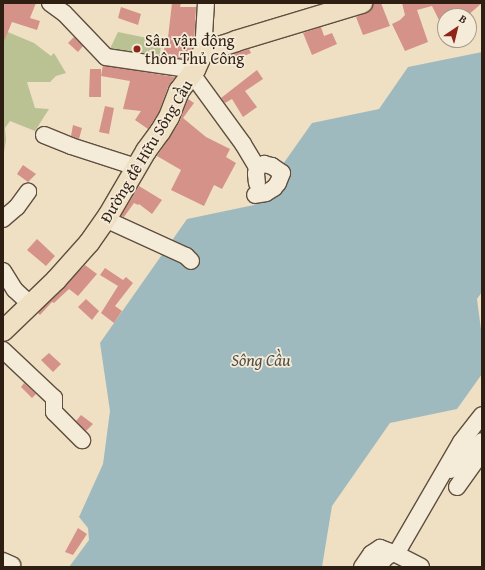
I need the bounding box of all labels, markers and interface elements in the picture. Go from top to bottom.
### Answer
north arrow [437,8,477,48]
text: B [456,10,471,27]
place label: Sân vận động thôn Thủ Công [145,30,244,68]
marker: Sân vận động thôn Thủ Công [132,44,142,54]
street label: Đường đê Hữu Sông Cầu [96,76,196,226]
water label: Sông Cầu [231,350,291,370]

